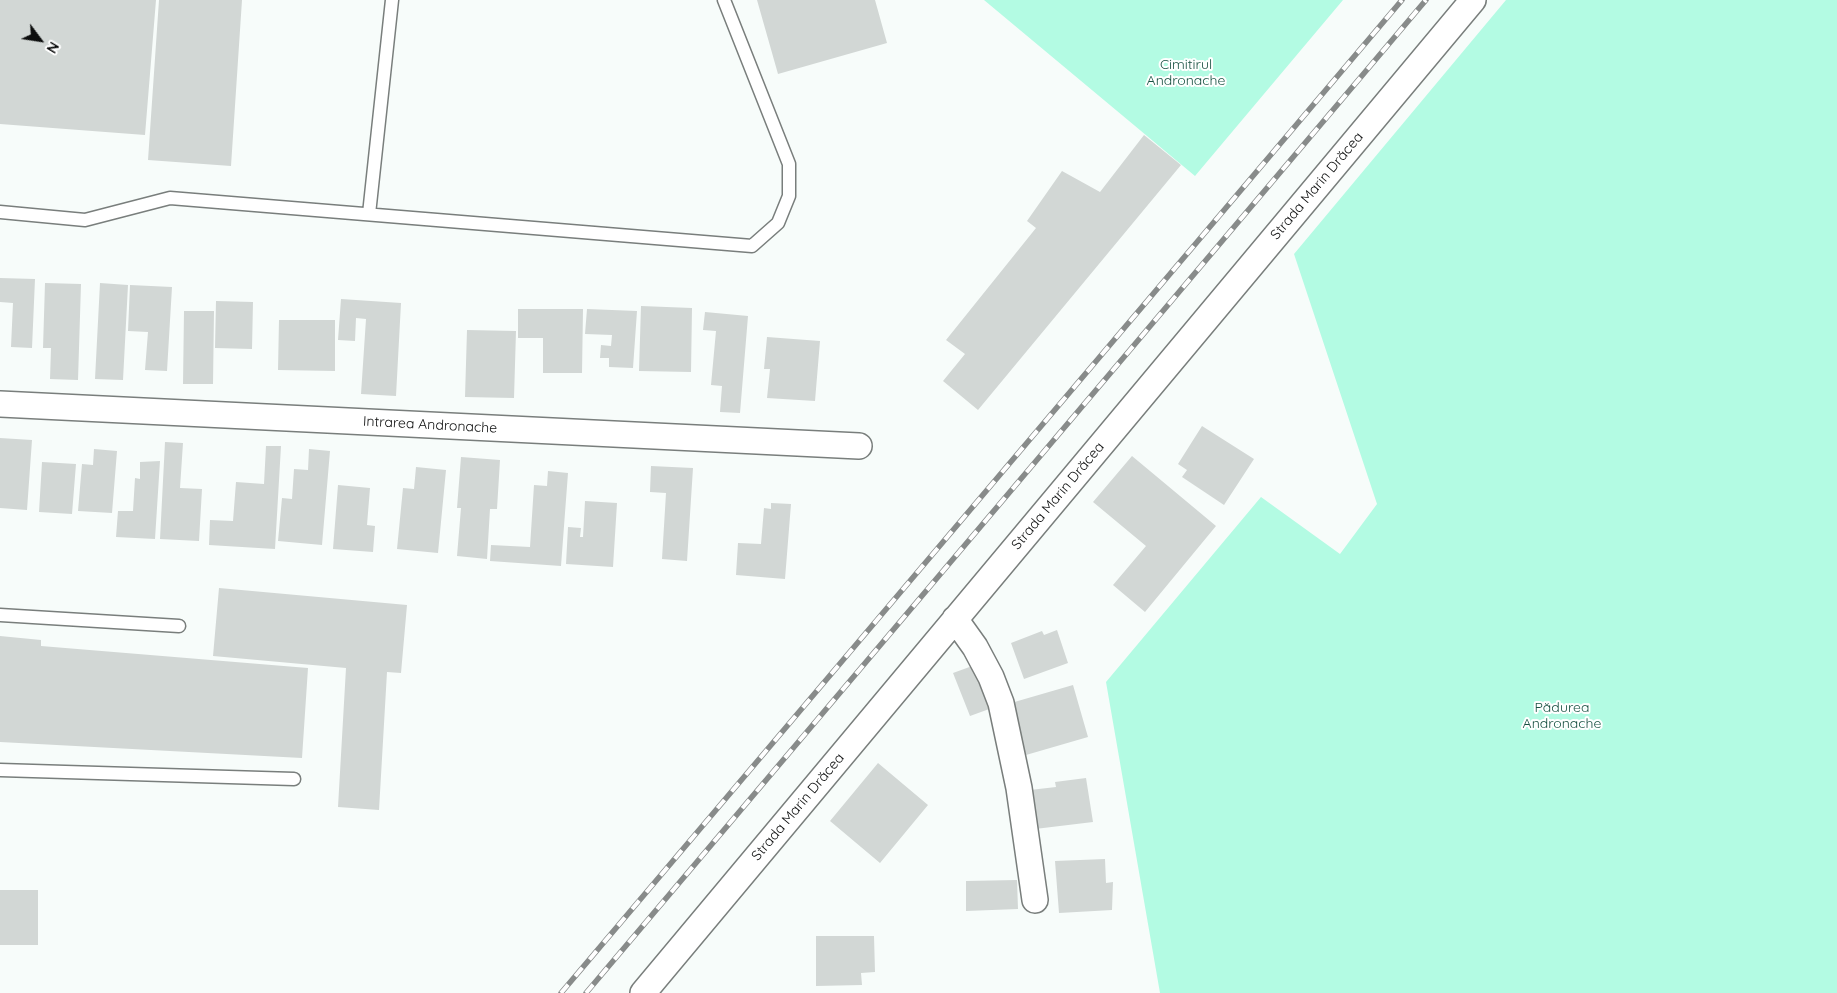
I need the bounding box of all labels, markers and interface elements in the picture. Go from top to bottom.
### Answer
north arrow [15,15,65,65]
text: N [42,39,63,57]
park label: Cimitirul Andronache [1147,57,1225,90]
street label: Strada Marin Drăcea [1267,129,1367,243]
street label: Intrarea Andronache [363,413,497,437]
street label: Strada Marin Drăcea [1008,439,1108,553]
park label: Pădurea Andronache [1523,700,1601,732]
street label: Strada Marin Drăcea [748,750,848,864]

